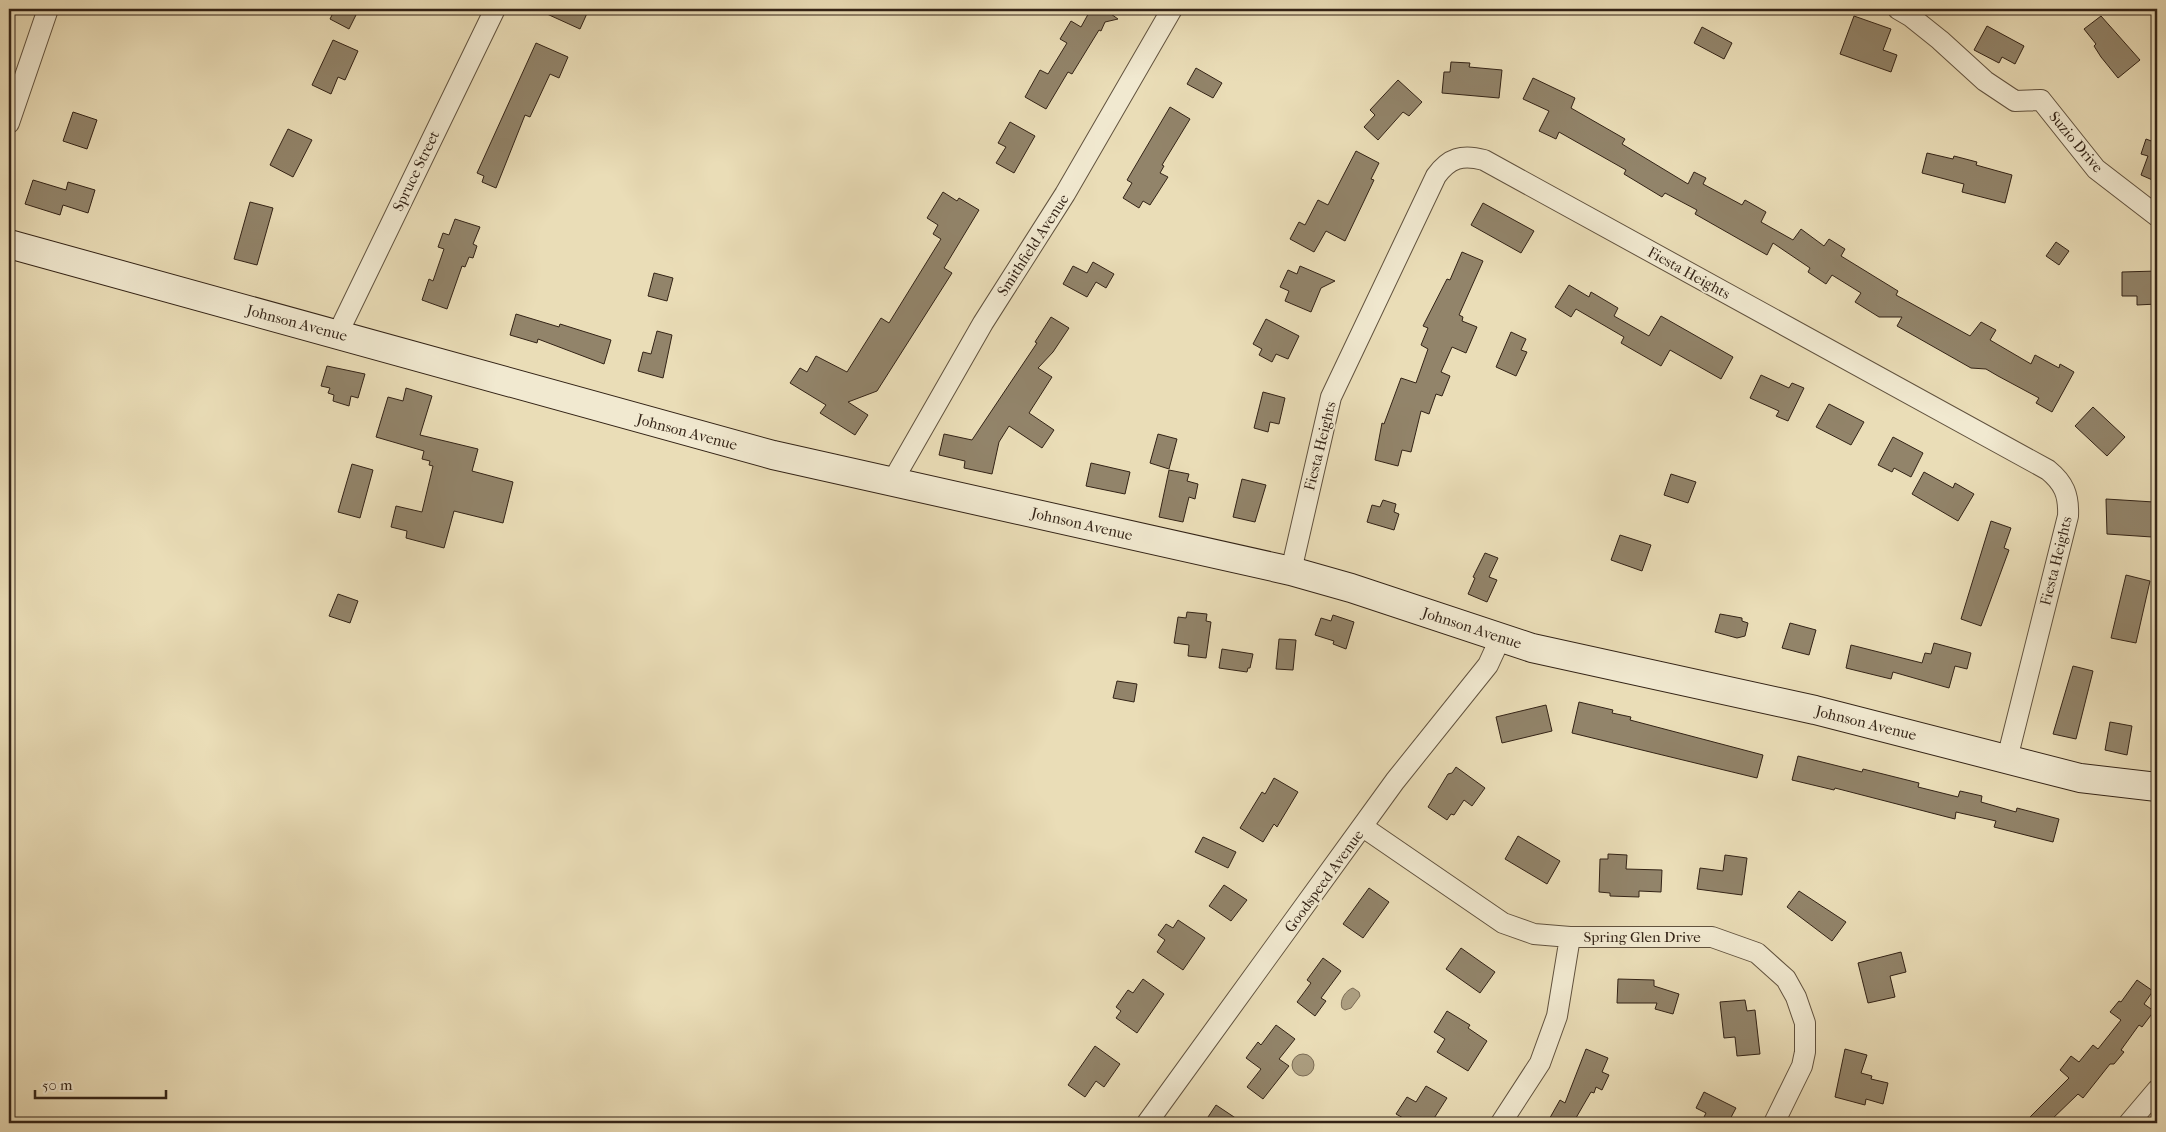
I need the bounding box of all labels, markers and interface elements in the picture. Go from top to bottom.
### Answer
street label: Suzio Drive [2045,108,2107,177]
street label: Spruce Street [389,127,444,214]
street label: Smithfield Avenue [993,190,1073,299]
street label: Fiesta Heights [1645,243,1734,303]
street label: Johnson Avenue [244,301,350,345]
street label: Fiesta Heights [1300,399,1340,493]
street label: Johnson Avenue [634,410,740,454]
street label: Johnson Avenue [1029,503,1135,545]
street label: Fiesta Heights [2036,514,2076,608]
street label: Johnson Avenue [1419,603,1524,653]
street label: Johnson Avenue [1813,702,1919,744]
street label: Goodspeed Avenue [1281,826,1368,936]
street label: Spring Glen Drive [1583,928,1701,946]
scale bar [35,1067,166,1099]
text: 50 m [42,1076,73,1094]

